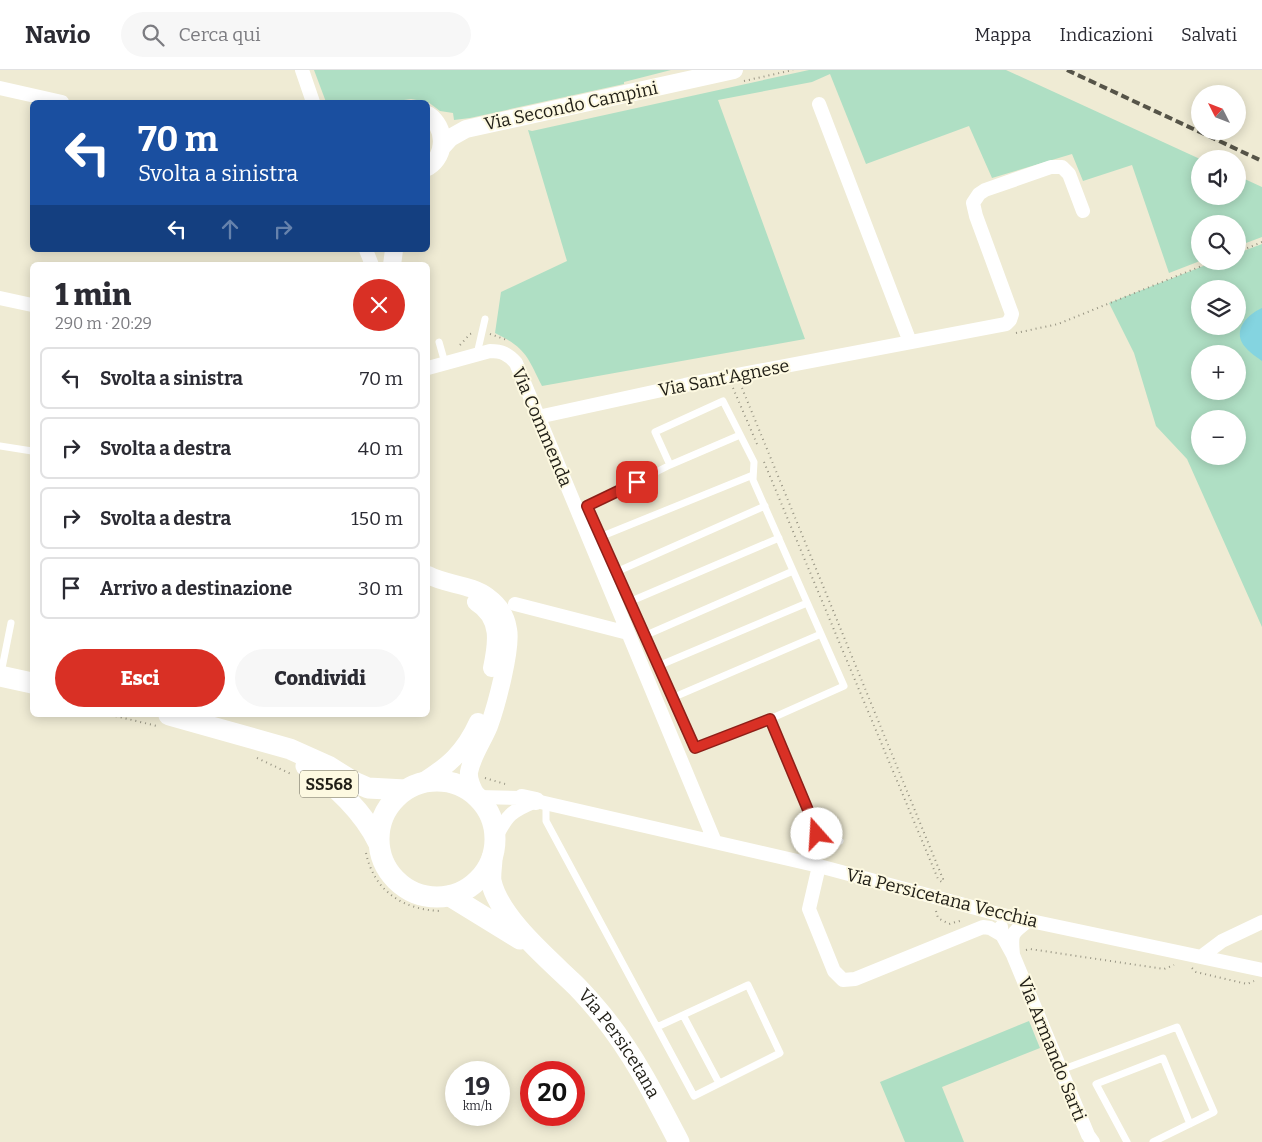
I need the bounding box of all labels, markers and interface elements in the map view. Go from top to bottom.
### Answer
search box [121,12,471,57]
text: Navio [25,21,91,49]
icon: search [139,21,167,49]
text: Cerca qui [179,23,261,46]
text: Mappa [975,24,1031,46]
text: Indicazioni [1059,24,1153,46]
text: Salvati [1181,24,1237,46]
street label: Via Secondo Campini [482,77,660,135]
north arrow [1191,85,1246,140]
map controls [1191,85,1246,465]
text: 70 m [138,118,218,160]
icon: left [55,120,120,185]
button: sound [1191,150,1246,205]
text: Svolta a sinistra [138,160,298,187]
icon: left [163,215,191,243]
icon: ahead [216,215,244,243]
icon: right [269,215,297,243]
button: search [1191,215,1246,270]
text: 1 min [55,277,131,313]
button: close [353,279,405,331]
button: layers [1191,280,1246,335]
text: 290 m · 20:29 [55,314,152,333]
button: + [1191,345,1246,400]
street label: Via Sant'Agnese [657,355,791,401]
icon: left [57,364,85,392]
street label: Via Commenda [507,364,577,490]
text: Svolta a sinistra [100,367,243,390]
text: 70 m [360,367,403,390]
button: − [1191,410,1246,465]
icon: right [57,434,85,462]
text: Svolta a destra [100,437,231,460]
text: 40 m [358,437,403,460]
pin [616,461,658,503]
icon: arrive [623,468,651,496]
icon: right [57,504,85,532]
text: Svolta a destra [100,507,231,530]
text: 150 m [351,507,403,530]
icon: arrive [57,574,85,602]
text: Arrivo a destinazione [100,577,292,600]
text: 30 m [358,577,403,600]
button: Esci [55,649,225,707]
button: Condividi [235,649,405,707]
road number: SS568 [300,771,358,798]
position arrow [790,807,842,859]
street label: Via Persicetana Vecchia [844,864,1040,933]
street label: Via Armando Sarti [1013,974,1091,1124]
street label: Via Persicetana [574,984,665,1102]
speed limit sign: 20 [520,1061,585,1126]
text: 19 [465,1072,490,1102]
text: km/h [463,1099,492,1113]

